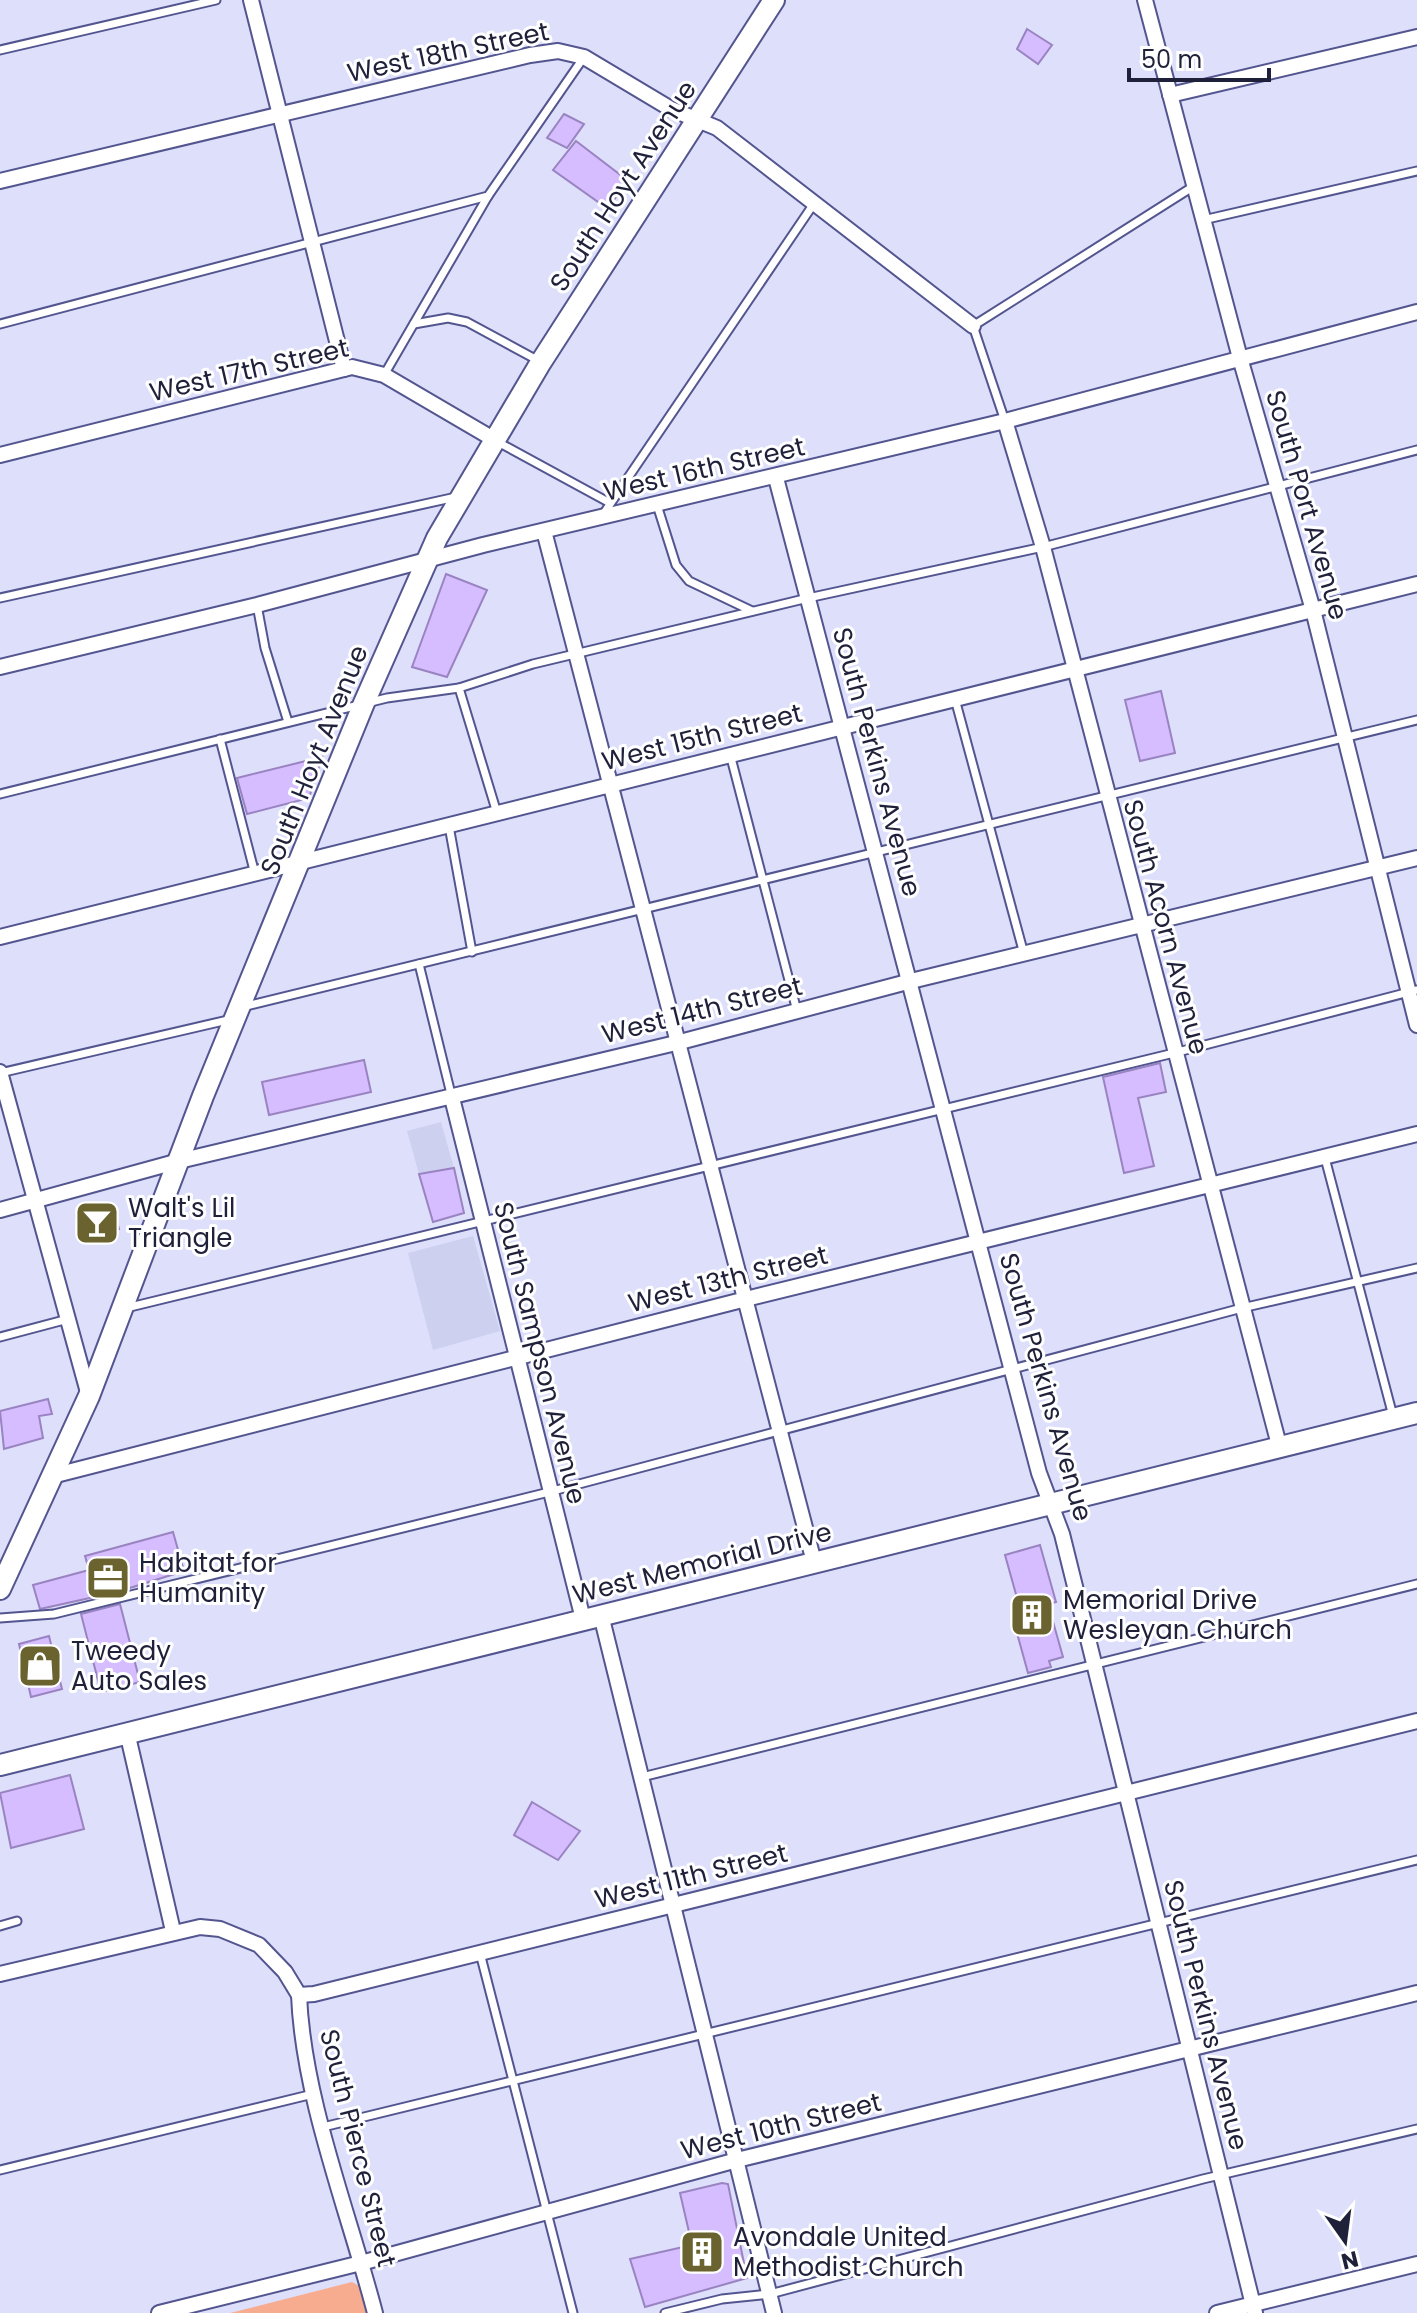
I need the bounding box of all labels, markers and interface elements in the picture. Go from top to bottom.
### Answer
street label: West 18th Street [344,13,552,91]
scale bar [1129,32,1269,82]
text: 50 m [1141,43,1202,76]
street label: South Hoyt Avenue [541,73,705,299]
street label: West 17th Street [146,330,352,410]
street label: South Port Avenue [1257,386,1357,624]
street label: West 16th Street [600,428,808,510]
street label: South Perkins Avenue [824,624,930,900]
street label: South Hoyt Avenue [251,640,377,880]
street label: West 15th Street [598,695,806,779]
street label: South Acorn Avenue [1115,796,1217,1058]
street label: West 14th Street [598,968,806,1052]
place label: Walt's Lil Triangle [128,1190,235,1256]
street label: South Sampson Avenue [485,1198,595,1508]
bar icon: Walt's Lil Triangle [73,1199,121,1247]
street label: West 13th Street [625,1237,831,1321]
street label: South Perkins Avenue [991,1249,1101,1525]
street label: West Memorial Drive [569,1513,835,1613]
place label: Habitat for Humanity [139,1545,277,1611]
office icon: Habitat for Humanity [84,1554,132,1602]
place label: Memorial Drive Wesleyan Church [1063,1582,1292,1648]
building icon: Memorial Drive Wesleyan Church [1008,1591,1056,1639]
place label: Tweedy Auto Sales [71,1633,207,1699]
shop icon: Tweedy Auto Sales [16,1642,64,1690]
street label: West 11th Street [591,1835,791,1917]
street label: South Perkins Avenue [1155,1876,1257,2154]
street label: South Pierce Street [311,2025,405,2271]
street label: West 10th Street [677,2084,885,2168]
north arrow [1305,2201,1385,2281]
place label: Avondale United Methodist Church [733,2219,964,2285]
building icon: Avondale United Methodist Church [678,2228,726,2276]
text: N [1338,2243,1361,2277]

